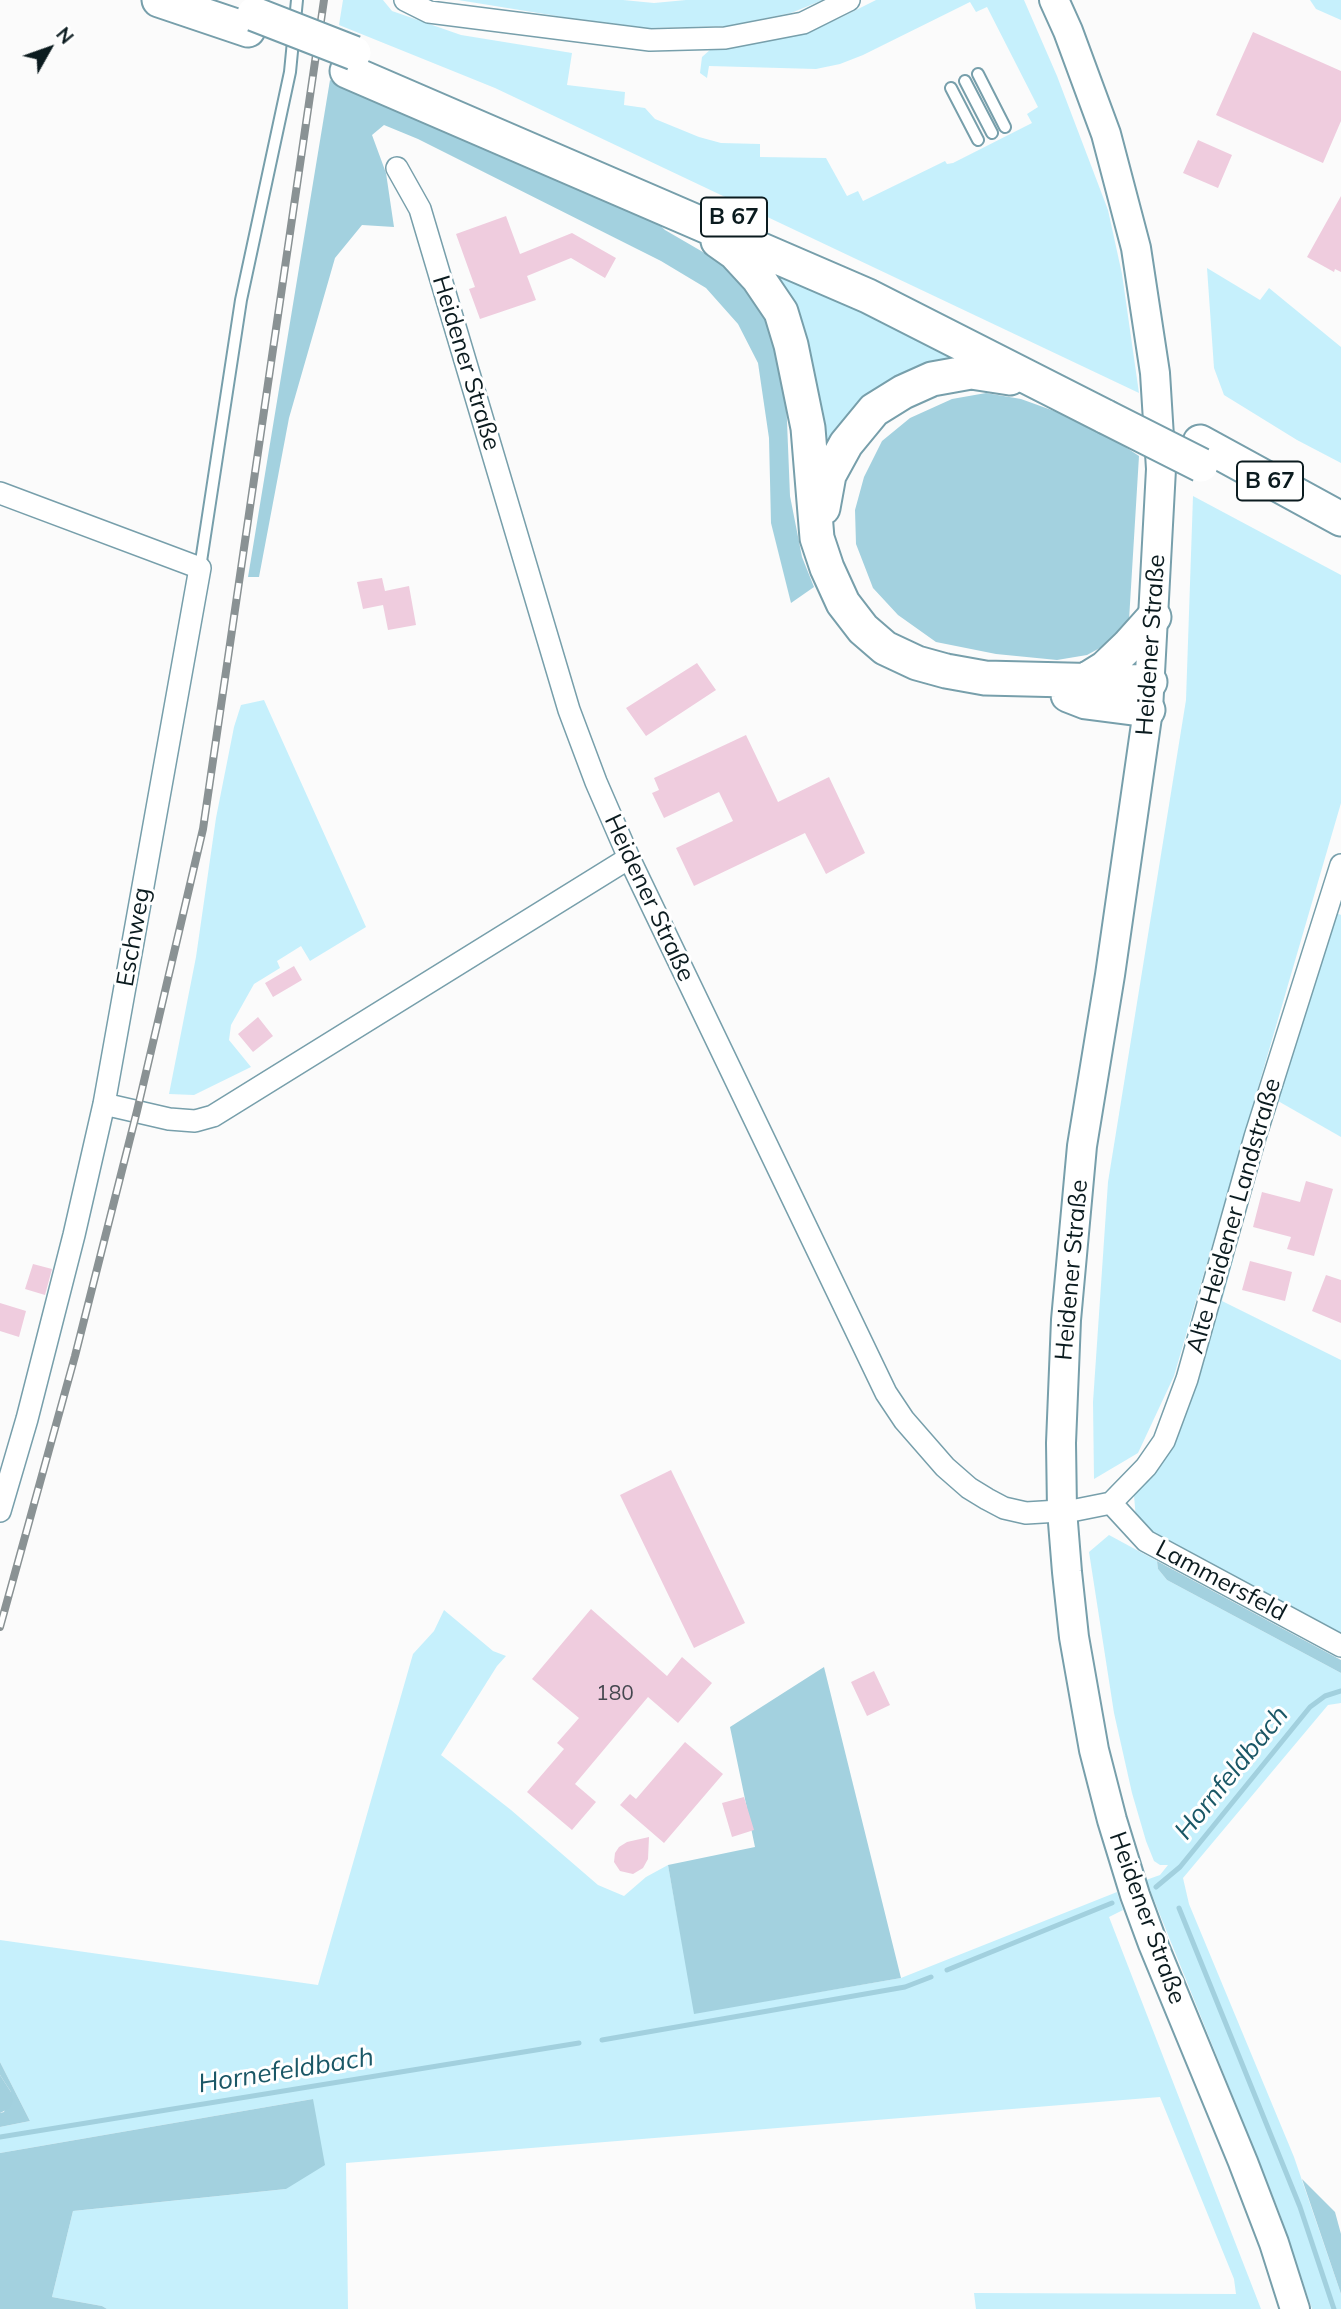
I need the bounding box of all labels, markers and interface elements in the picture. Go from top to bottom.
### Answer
north arrow [14,14,84,84]
text: N [51,22,79,49]
road number: B 67 [701,198,767,236]
street label: Heidener Straße [426,272,506,454]
road number: B 67 [1237,461,1303,500]
street label: Heidener Straße [1130,554,1172,736]
street label: Heidener Straße [598,810,700,986]
street label: Eschweg [111,885,157,989]
street label: Alte Heidener Landstraße [1181,1075,1287,1357]
street label: Heidener Straße [1050,1178,1094,1362]
street label: Lammersfeld [1151,1534,1291,1628]
house number: 180 [596,1681,634,1707]
water label: Hornfeldbach [1169,1700,1295,1846]
street label: Heidener Straße [1102,1828,1192,2008]
water label: Hornefeldbach [196,2042,376,2100]

